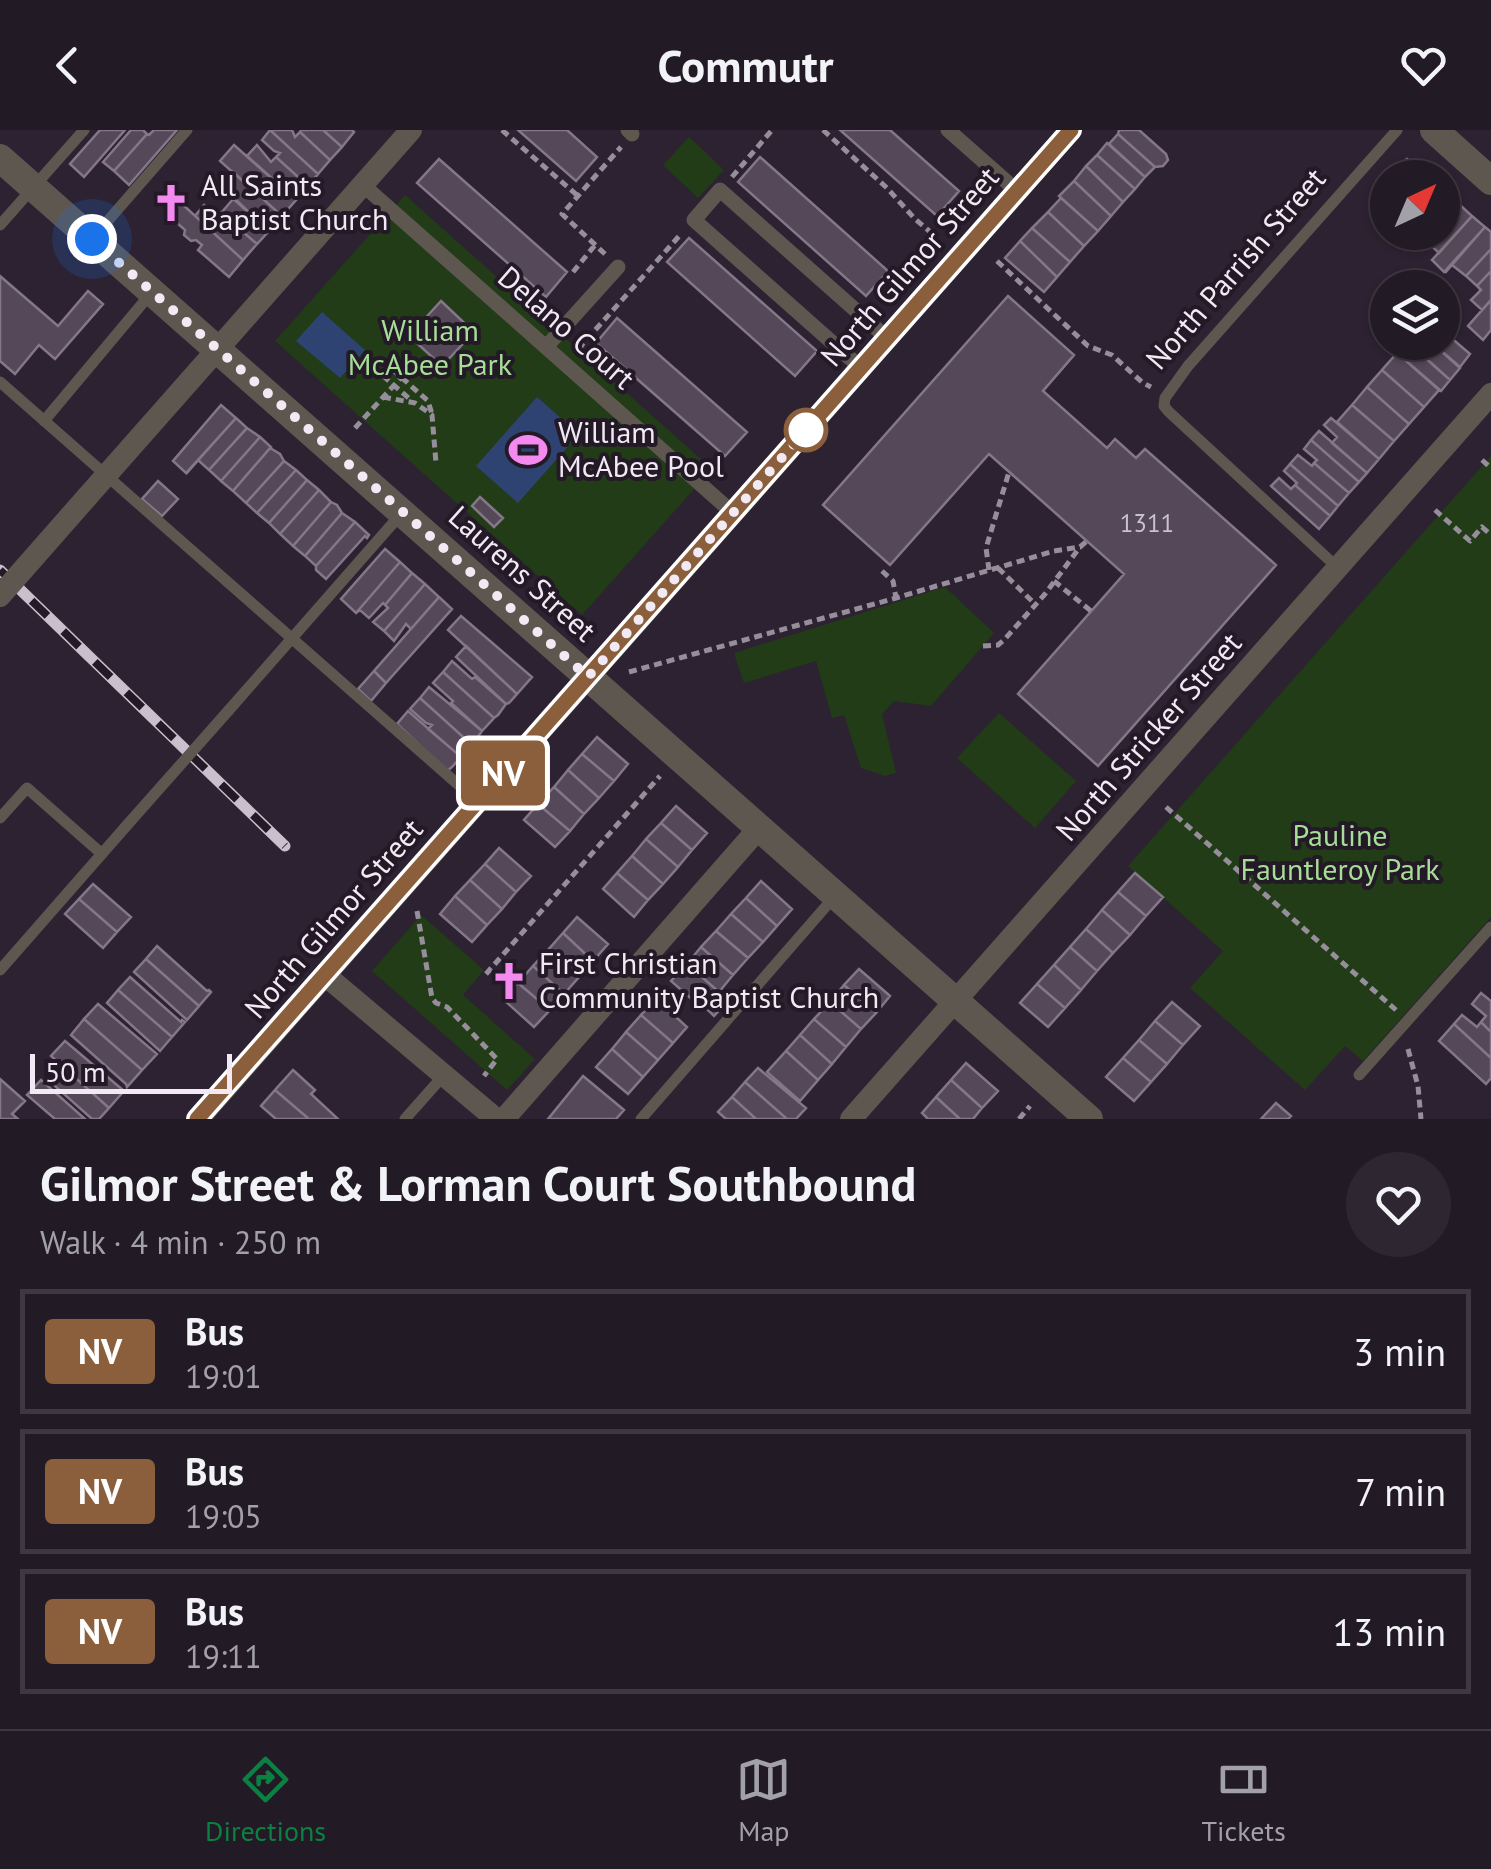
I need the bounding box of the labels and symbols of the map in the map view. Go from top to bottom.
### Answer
street label: North Gilmor Street [811,158,1006,374]
street label: North Parrish Street [1137,159,1333,377]
north arrow [1370,160,1460,250]
place label: All Saints Baptist Church [201,165,389,238]
church icon: All Saints Baptist Church [150,182,192,224]
your location [67,214,117,264]
street label: Delano Court [491,257,643,397]
park label: William McAbee Park [348,310,513,383]
unlabelled marker [785,409,827,451]
place label: William McAbee Pool [558,412,724,485]
sports icon: William McAbee Pool [507,429,549,471]
street label: Laurens Street [441,496,605,649]
house number: 1311 [1120,507,1174,539]
street label: North Stricker Street [1047,624,1249,848]
line badge: NV [458,740,548,806]
street label: North Gilmor Street [235,810,430,1026]
park label: Pauline Fauntleroy Park [1240,815,1440,888]
place label: First Christian Community Baptist Church [539,943,879,1016]
church icon: First Christian Community Baptist Church [488,960,530,1002]
scale bar [30,1049,232,1094]

